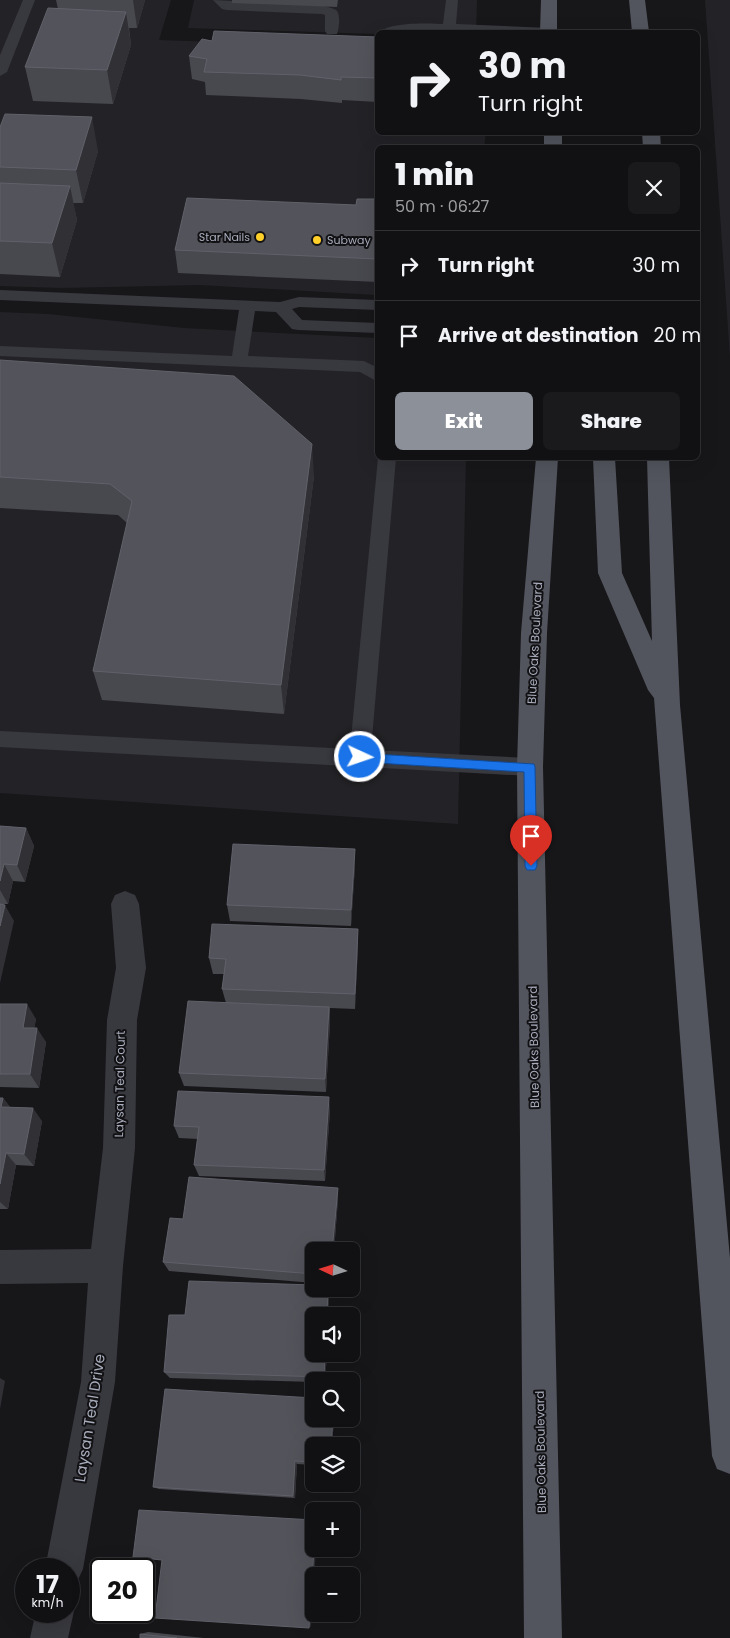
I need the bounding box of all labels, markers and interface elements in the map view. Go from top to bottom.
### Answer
text: 30 m [478,41,566,90]
icon: right [395,50,460,115]
text: Turn right [478,88,583,119]
text: 1 min [395,153,474,196]
button: close [628,162,680,214]
text: 50 m · 06:27 [395,195,489,218]
place label: Star Nails [199,229,250,245]
marker: Star Nails [254,231,266,243]
place label: Subway [327,232,371,248]
marker: Subway [311,234,323,246]
icon: right [395,252,423,280]
text: Turn right [438,252,534,279]
text: 30 m [632,252,680,279]
icon: arrive [395,322,423,350]
text: Arrive at destination [438,322,639,349]
text: 20 m [654,322,701,349]
button: Exit [395,392,533,450]
button: Share [543,392,680,450]
street label: Blue Oaks Boulevard [523,581,546,705]
position arrow [333,730,385,782]
pin [510,815,552,866]
icon: arrive [517,822,545,850]
street label: Blue Oaks Boulevard [524,986,543,1108]
street label: Laysan Teal Court [110,1030,129,1138]
north arrow [305,1242,360,1298]
map controls [305,1242,360,1622]
button: sound [305,1307,360,1362]
street label: Laysan Teal Drive [69,1352,110,1484]
button: search [305,1372,360,1427]
street label: Blue Oaks Boulevard [531,1391,550,1513]
button: layers [305,1437,360,1492]
button: + [305,1502,360,1557]
speed limit sign: 20 [90,1558,155,1623]
text: 17 [36,1567,59,1602]
button: − [305,1567,360,1622]
text: km/h [32,1594,63,1611]

